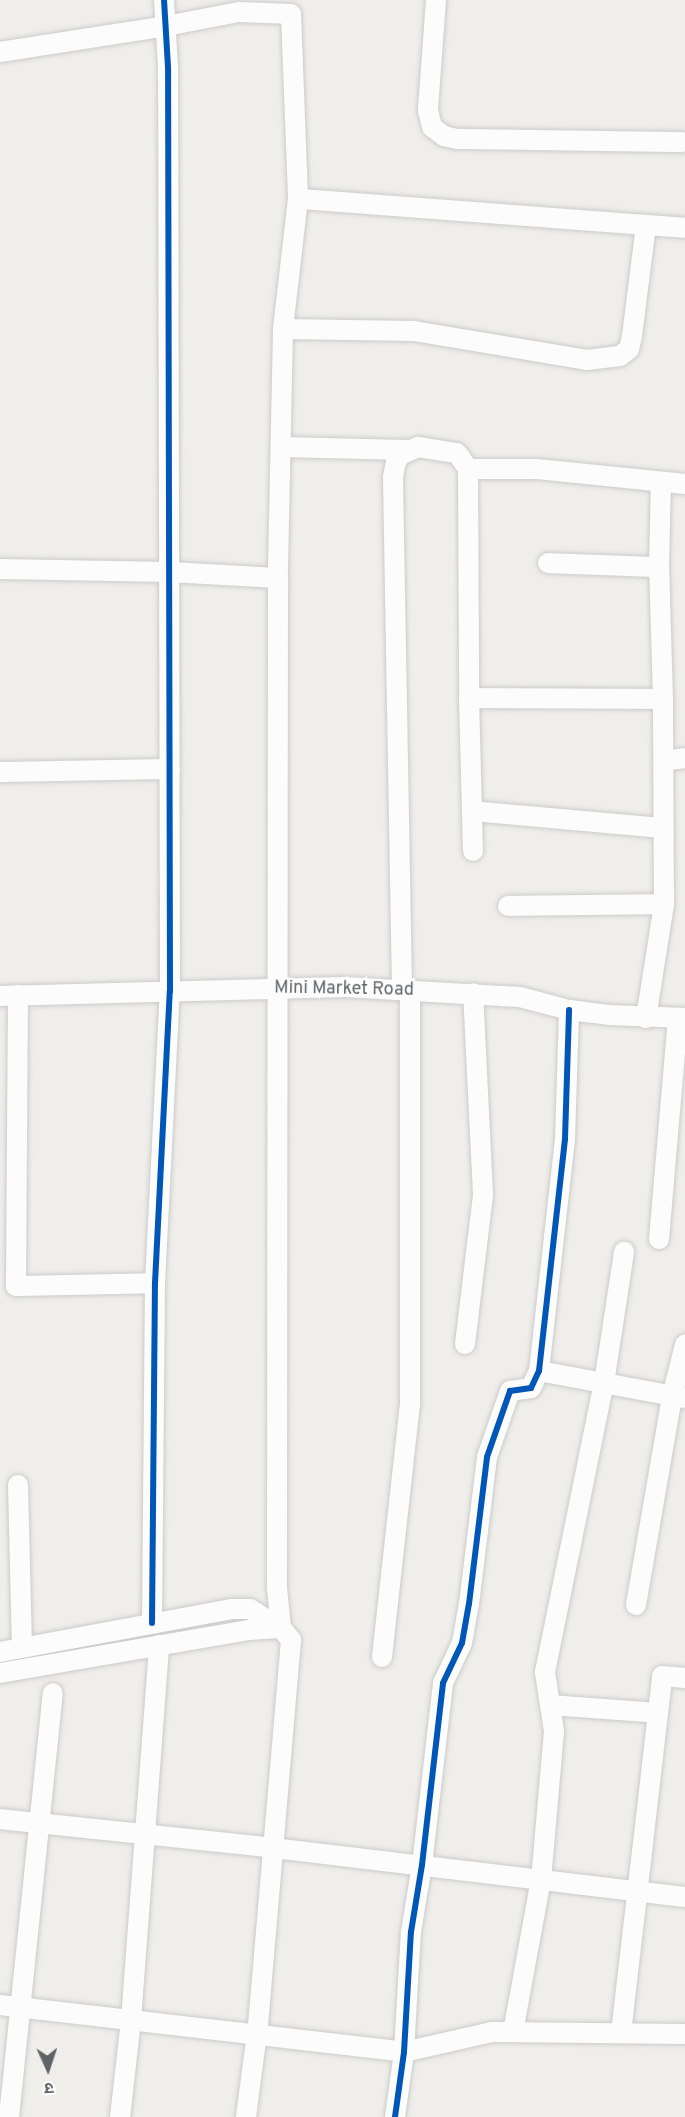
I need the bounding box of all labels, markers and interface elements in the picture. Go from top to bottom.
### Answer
street label: Mini Market Road [274,978,414,1002]
north arrow [18,2039,78,2099]
text: उ [44,2077,54,2097]

